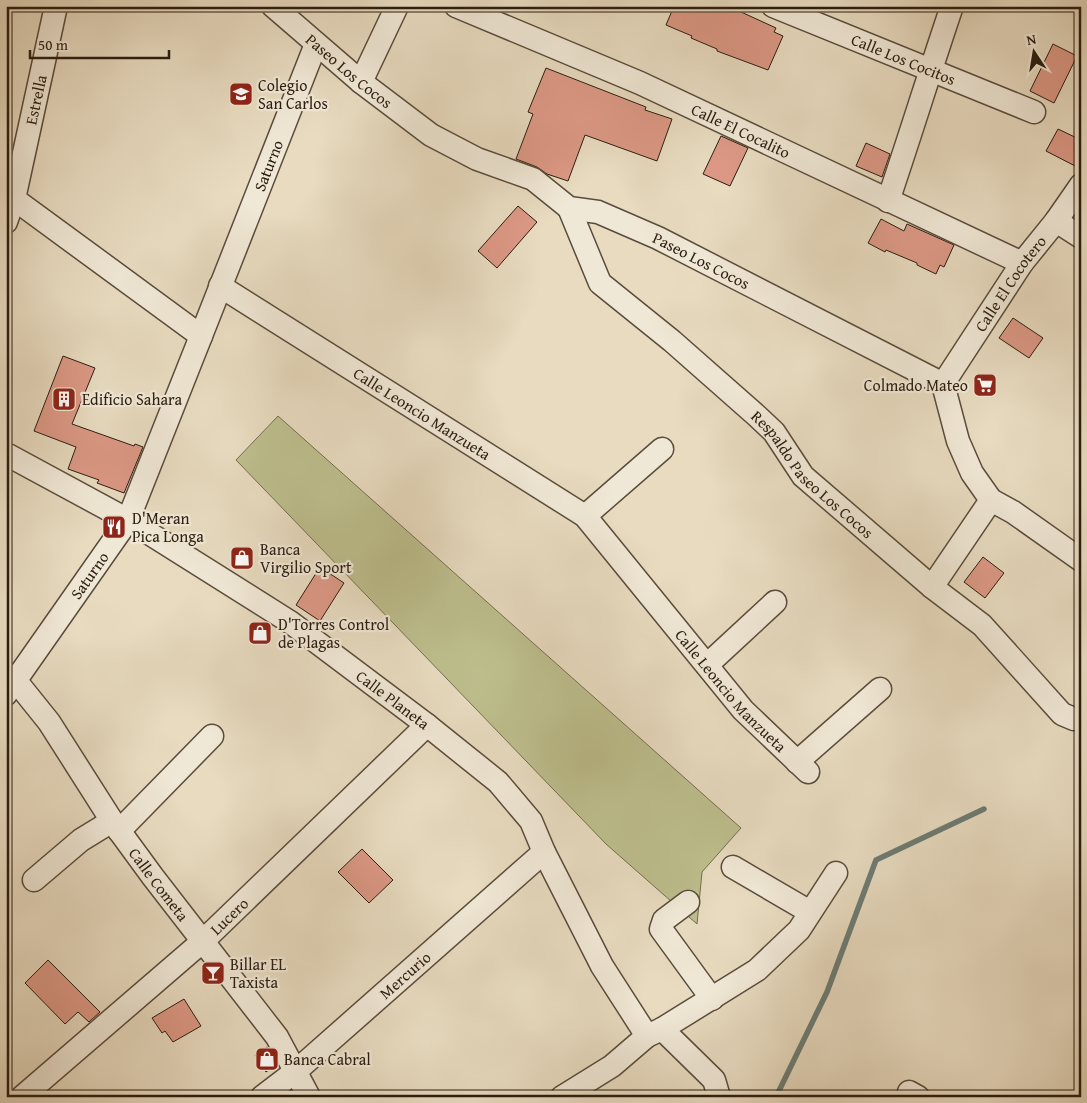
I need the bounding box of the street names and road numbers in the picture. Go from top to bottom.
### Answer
street label: Calle Los Cocitos [848,27,959,91]
street label: Paseo Los Cocos [301,28,398,114]
street label: Estrella [19,72,53,127]
street label: Calle El Cocalito [687,97,794,164]
street label: Saturno [247,136,289,195]
street label: Paseo Los Cocos [649,225,754,295]
street label: Calle El Cocotero [968,230,1052,336]
street label: Calle Leoncio Manzueta [349,361,496,466]
street label: Respaldo Paseo Los Cocos [746,404,879,544]
street label: Saturno [64,547,114,604]
street label: Calle Leoncio Manzueta [669,624,792,758]
street label: Calle Planeta [351,664,435,735]
street label: Calle Cometa [123,842,195,927]
street label: Lucero [204,892,254,940]
street label: Mercurio [374,945,436,1004]

